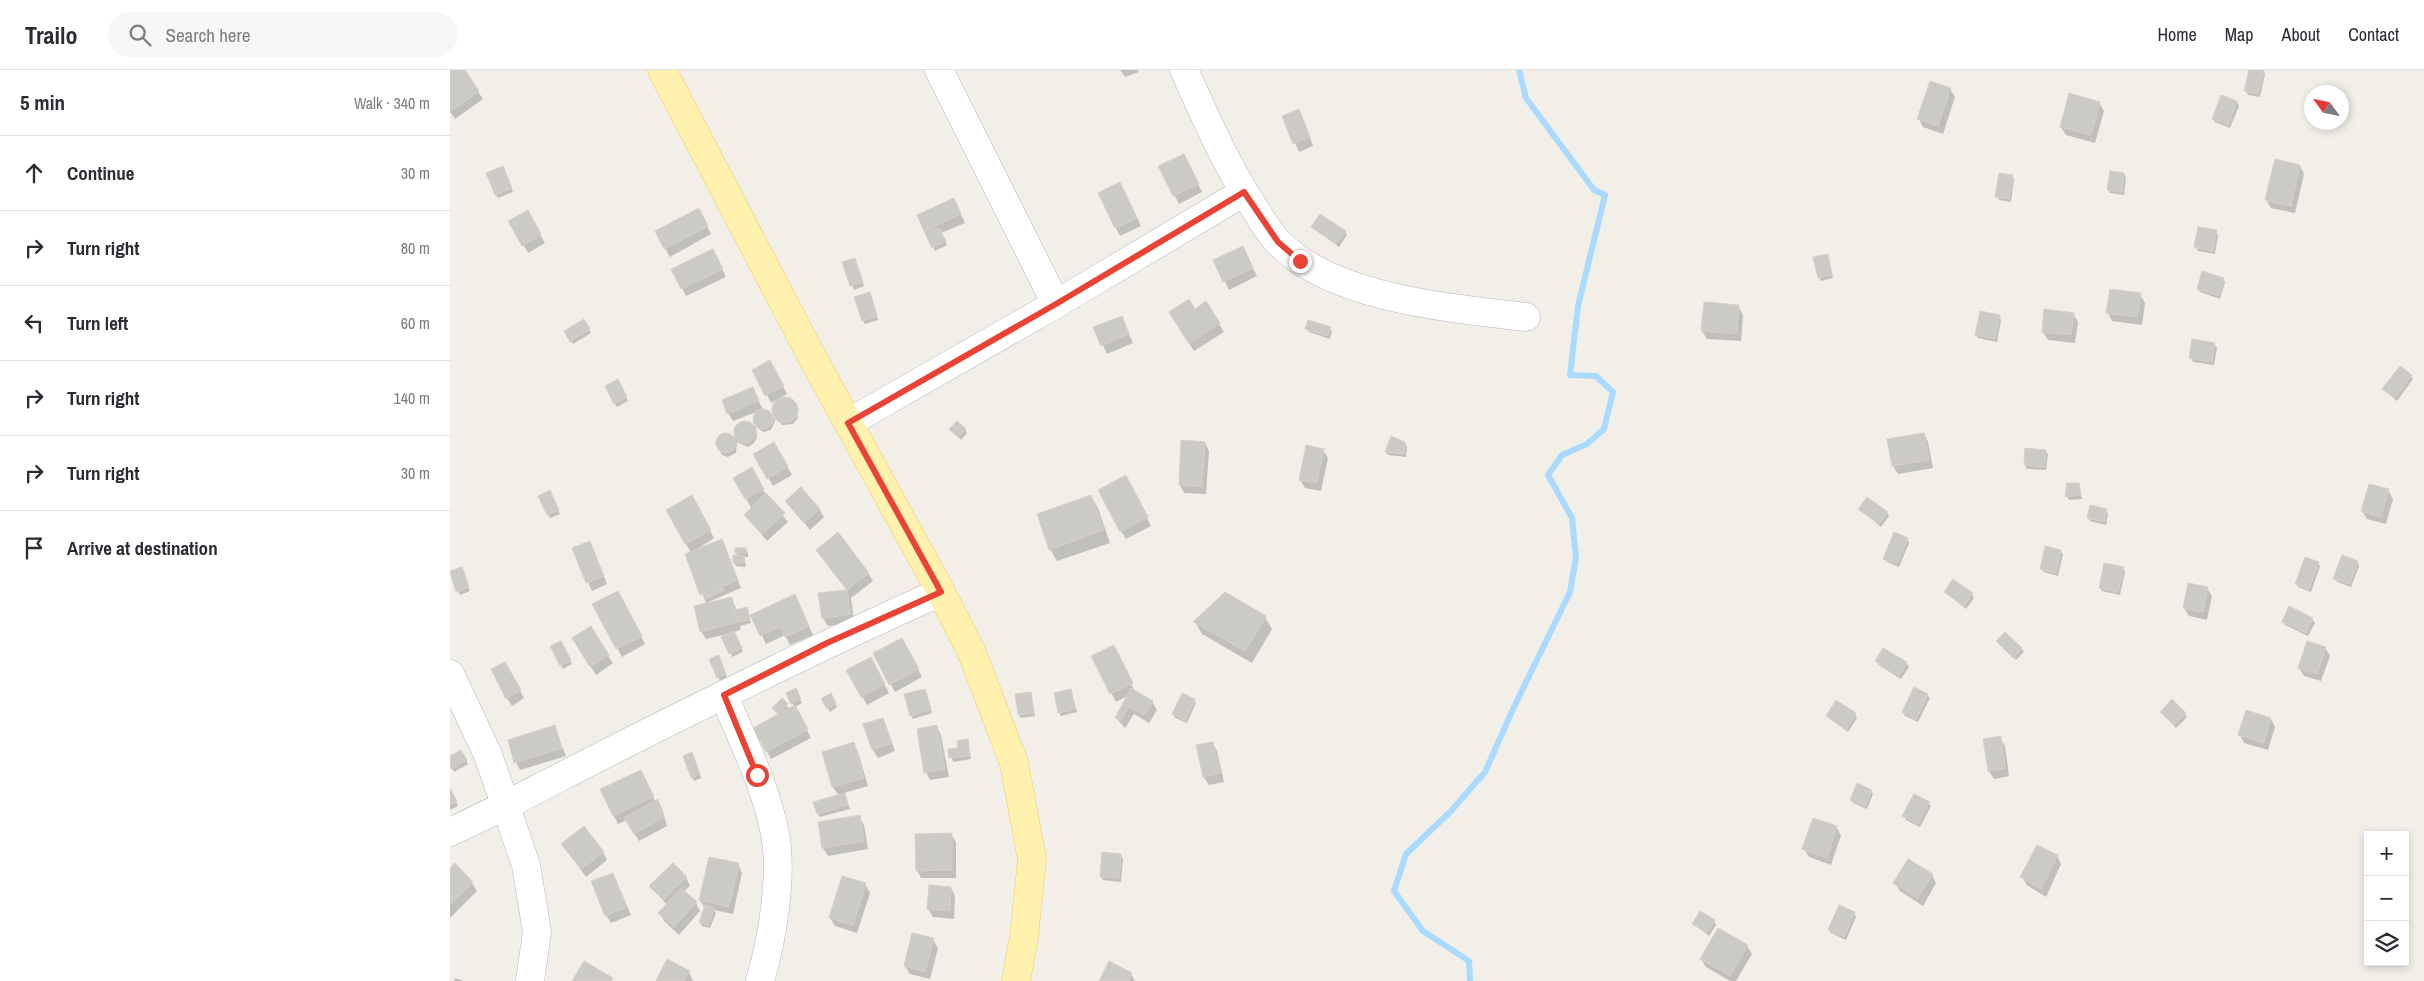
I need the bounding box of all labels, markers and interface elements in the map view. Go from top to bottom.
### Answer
search box [108,12,458,57]
text: Trailo [25,19,78,51]
icon: search [126,21,154,49]
text: Search here [166,22,250,48]
text: Home [2157,22,2197,47]
text: Map [2225,22,2254,47]
text: About [2282,22,2320,47]
text: Contact [2348,22,2399,47]
north arrow [2304,85,2349,130]
text: 5 min [20,88,65,117]
text: Walk · 340 m [354,92,430,114]
icon: ahead [20,159,48,187]
text: Continue [67,160,135,186]
text: 30 m [401,162,430,184]
icon: right [20,234,48,262]
text: Turn right [67,235,139,261]
text: 80 m [401,237,430,259]
route end [1289,250,1312,273]
icon: left [20,309,48,337]
text: Turn left [67,310,128,336]
text: 60 m [401,312,430,334]
icon: right [20,384,48,412]
text: Turn right [67,385,139,411]
text: 140 m [394,387,430,409]
icon: right [20,459,48,487]
text: Turn right [67,460,139,486]
text: 30 m [401,462,430,484]
icon: arrive [20,534,48,562]
text: Arrive at destination [67,535,218,561]
route start [746,764,769,787]
map controls [2364,831,2409,966]
button: + [2364,831,2409,876]
button: − [2364,876,2409,921]
button: layers [2364,921,2409,966]

